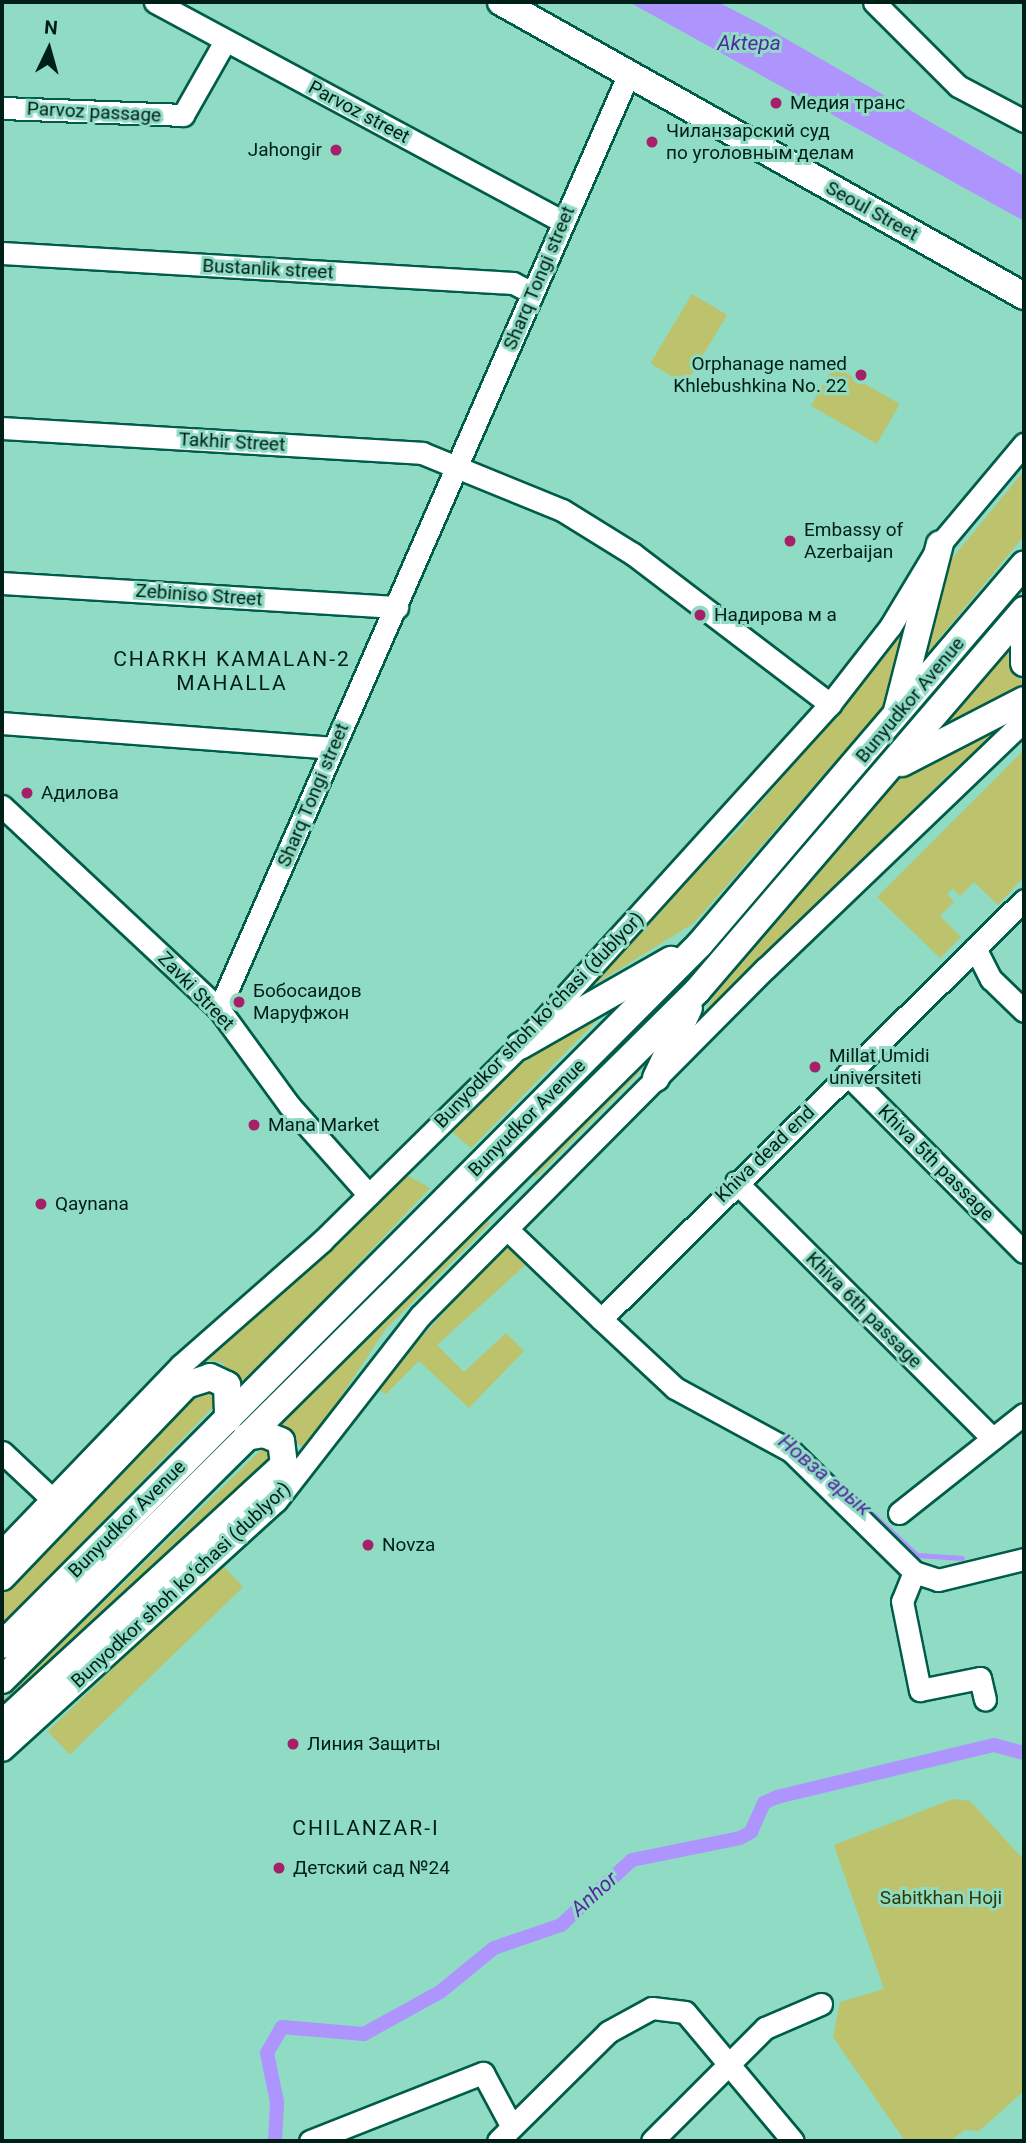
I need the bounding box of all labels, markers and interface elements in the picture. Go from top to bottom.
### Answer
north arrow [14,14,84,84]
text: N [43,16,59,40]
water label: Aktepa [717,30,781,56]
street label: Parvoz street [304,76,414,148]
place label: Медия транс [790,92,905,114]
marker: Медия транс [768,95,784,111]
street label: Parvoz passage [26,97,162,127]
place label: Чиланзарский суд по уголовным делам [666,120,854,164]
marker: Чиланзарский суд по уголовным делам [644,134,660,150]
place label: Jahongir [248,139,322,161]
marker: Jahongir [328,142,344,158]
street label: Seoul Street [822,176,922,246]
street label: Sharq Tongi street [498,203,580,353]
street label: Bustanlik street [202,254,334,284]
place label: Orphanage named Khlebushkina No. 22 [673,353,847,397]
marker: Orphanage named Khlebushkina No. 22 [853,367,869,383]
street label: Takhir Street [178,428,286,456]
place label: Embassy of Azerbaijan [804,519,903,563]
marker: Embassy of Azerbaijan [782,533,798,549]
street label: Zebiniso Street [135,579,263,611]
place label: Надирова м а [714,604,837,626]
marker: Надирова м а [692,607,708,623]
street label: Bunyudkor Avenue [851,633,969,767]
district label: CHARKH KAMALAN-2 MAHALLA [115,646,349,696]
street label: Sharq Tongi street [272,720,354,870]
place label: Адилова [41,782,119,804]
marker: Адилова [19,785,35,801]
street label: Bunyodkor shoh koʻchasi (dublyor) [430,907,648,1133]
street label: Zavki Street [153,947,239,1035]
place label: Бобосаидов Маруфжон [253,980,362,1024]
marker: Бобосаидов Маруфжон [231,994,247,1010]
place label: Millat Umidi universiteti [829,1045,930,1089]
street label: Bunyudkor Avenue [464,1055,590,1181]
marker: Millat Umidi universiteti [807,1059,823,1075]
street label: Khiva 5th passage [873,1100,999,1226]
street label: Khiva dead end [711,1101,819,1207]
place label: Mana Market [268,1114,380,1136]
marker: Mana Market [246,1117,262,1133]
place label: Qaynana [55,1193,129,1215]
marker: Qaynana [33,1196,49,1212]
street label: Khiva 6th passage [801,1247,927,1373]
water label: Новза арык [773,1429,877,1521]
street label: Bunyudkor Avenue [64,1456,190,1582]
street label: Bunyodkor shoh koʻchasi (dublyor) [67,1477,295,1693]
place label: Novza [382,1534,435,1556]
marker: Novza [360,1537,376,1553]
place label: Линия Защиты [307,1733,441,1755]
marker: Линия Защиты [285,1736,301,1752]
district label: CHILANZAR-I [294,1815,438,1841]
place label: Детский сад №24 [293,1857,450,1879]
marker: Детский сад №24 [271,1860,287,1876]
water label: Anhor [565,1866,623,1922]
park label: Sabitkhan Hoji [880,1887,1002,1909]

